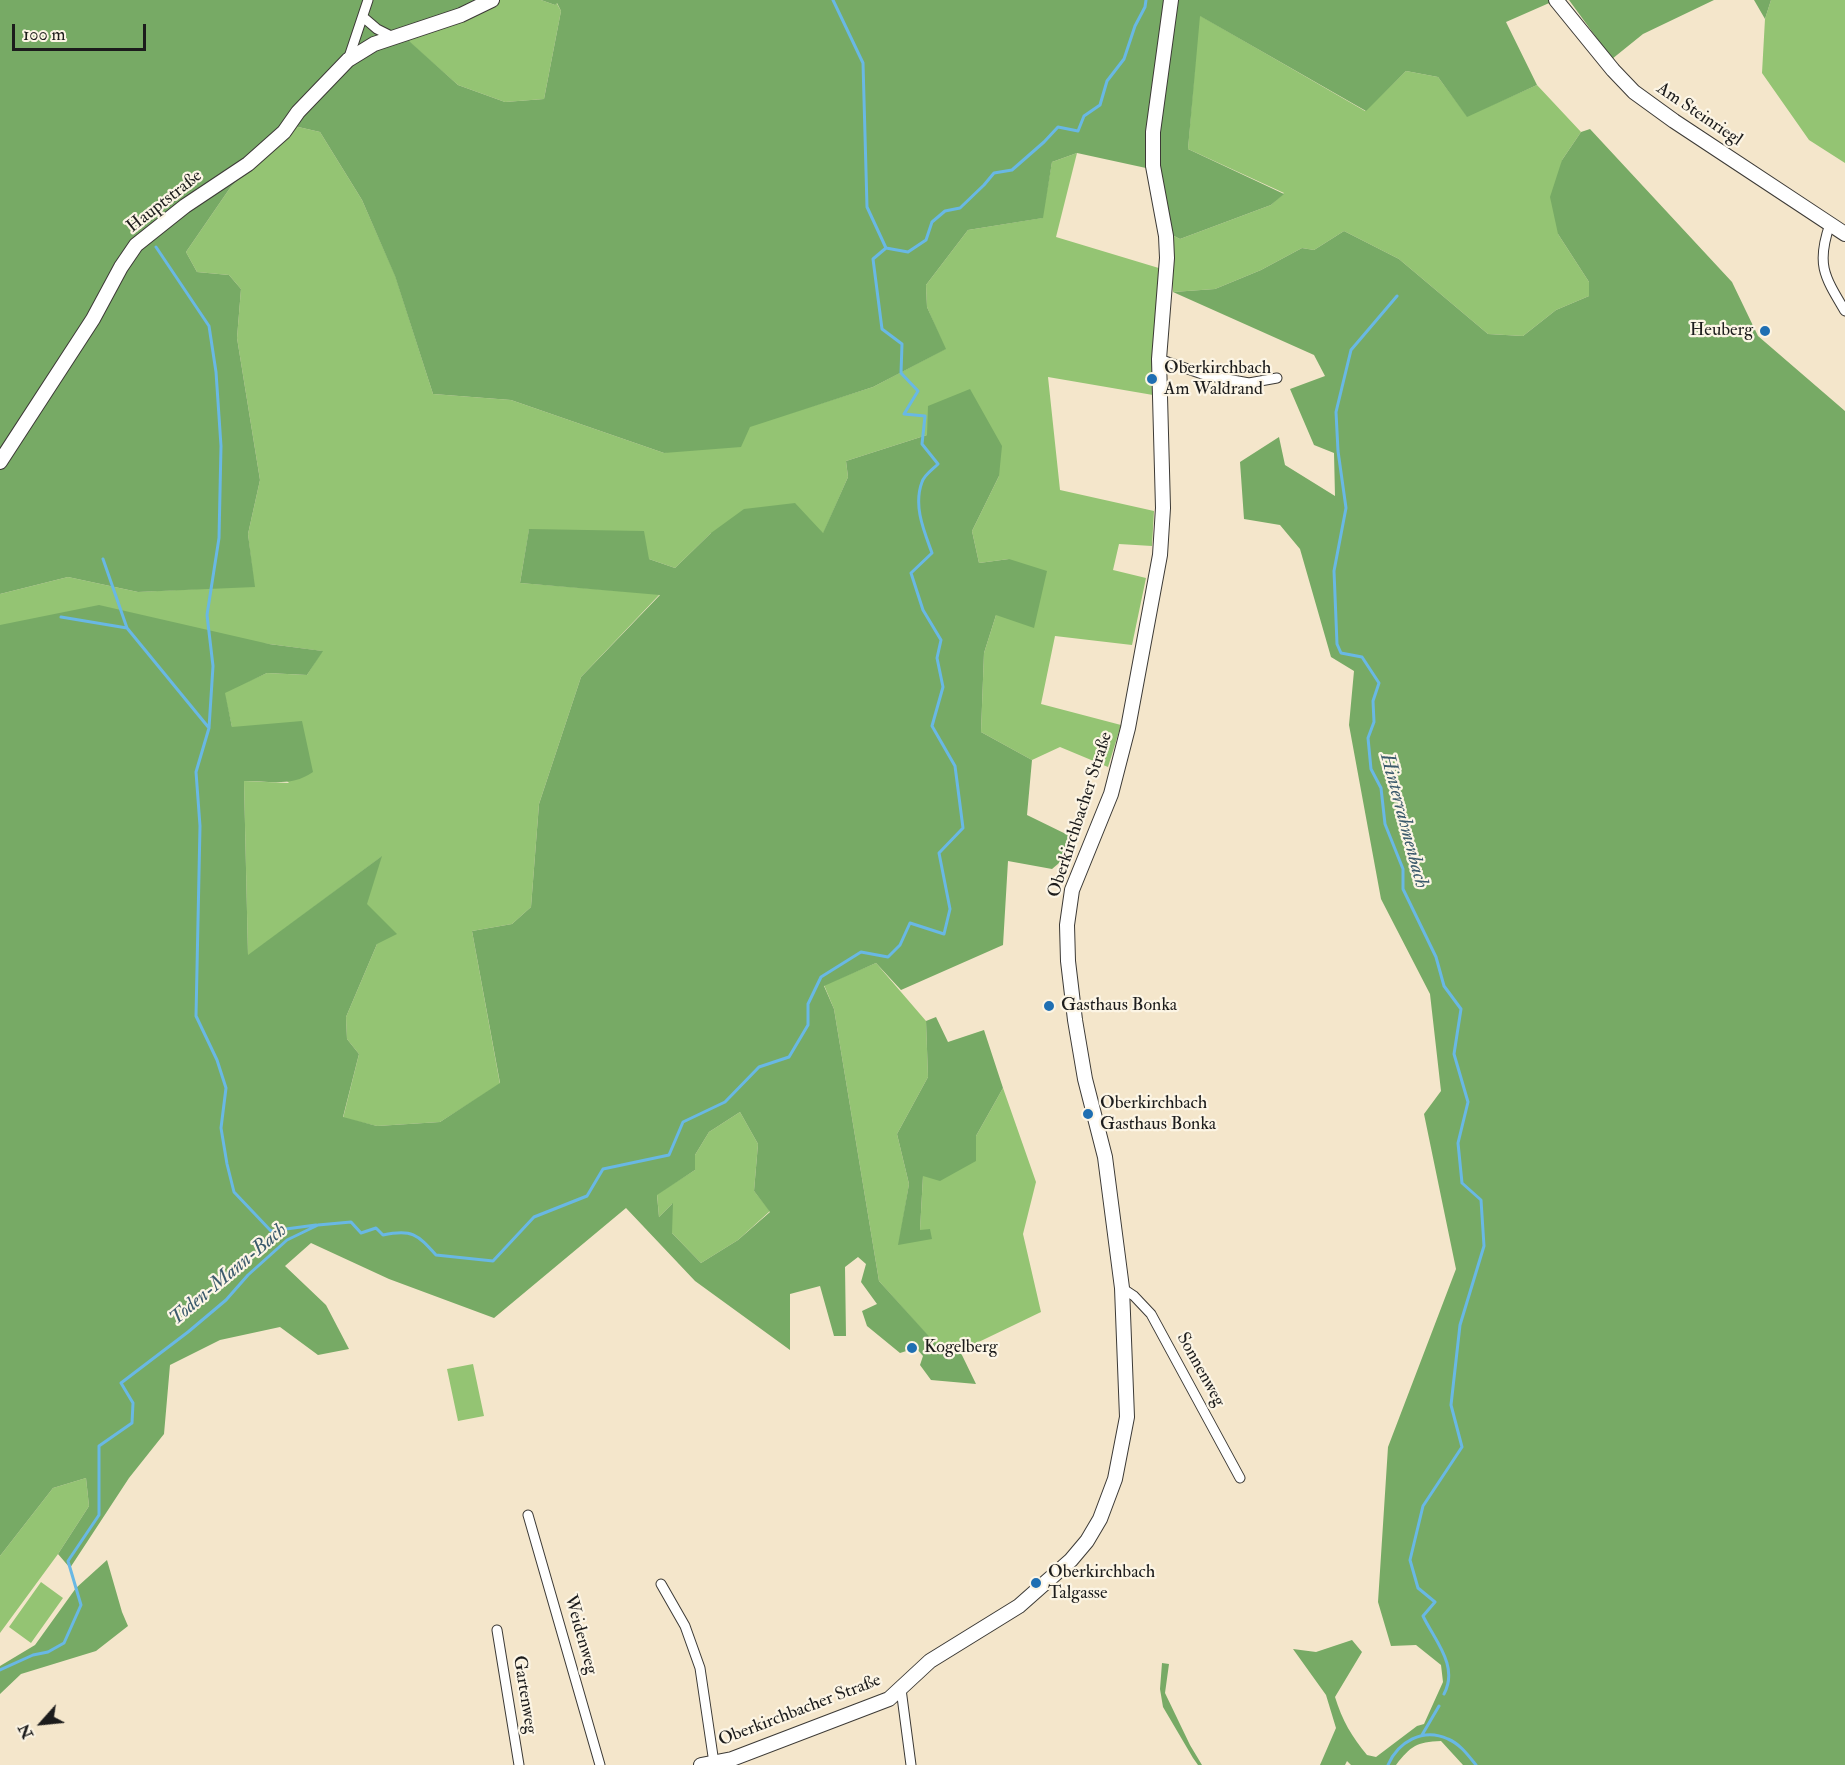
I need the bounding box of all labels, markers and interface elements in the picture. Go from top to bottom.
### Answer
scale bar [15,12,148,50]
text: 100 m [23,23,66,46]
street label: Am Steinriegl [1652,78,1746,152]
street label: Hauptstraße [123,166,207,238]
place label: Heuberg [1690,320,1753,342]
marker: Heuberg [1758,324,1772,338]
place label: Oberkirchbach Am Waldrand [1164,358,1271,400]
marker: Oberkirchbach Am Waldrand [1145,372,1159,386]
street label: Oberkirchbacher Straße [1044,730,1118,900]
water label: Hinterrahmenbach [1373,751,1433,891]
place label: Gasthaus Bonka [1061,995,1177,1017]
marker: Gasthaus Bonka [1042,999,1056,1013]
place label: Oberkirchbach Gasthaus Bonka [1100,1093,1216,1136]
marker: Oberkirchbach Gasthaus Bonka [1081,1107,1095,1121]
water label: Toden-Mann-Bach [165,1219,293,1331]
street label: Sonnenweg [1171,1329,1229,1411]
place label: Kogelberg [924,1337,998,1359]
marker: Kogelberg [905,1341,919,1355]
place label: Oberkirchbach Talgasse [1048,1562,1155,1604]
marker: Oberkirchbach Talgasse [1029,1576,1043,1590]
street label: Weidenweg [558,1593,602,1677]
street label: Gartenweg [507,1654,541,1736]
street label: Oberkirchbacher Straße [716,1670,884,1752]
north arrow [12,1693,72,1753]
text: N [14,1720,38,1742]

